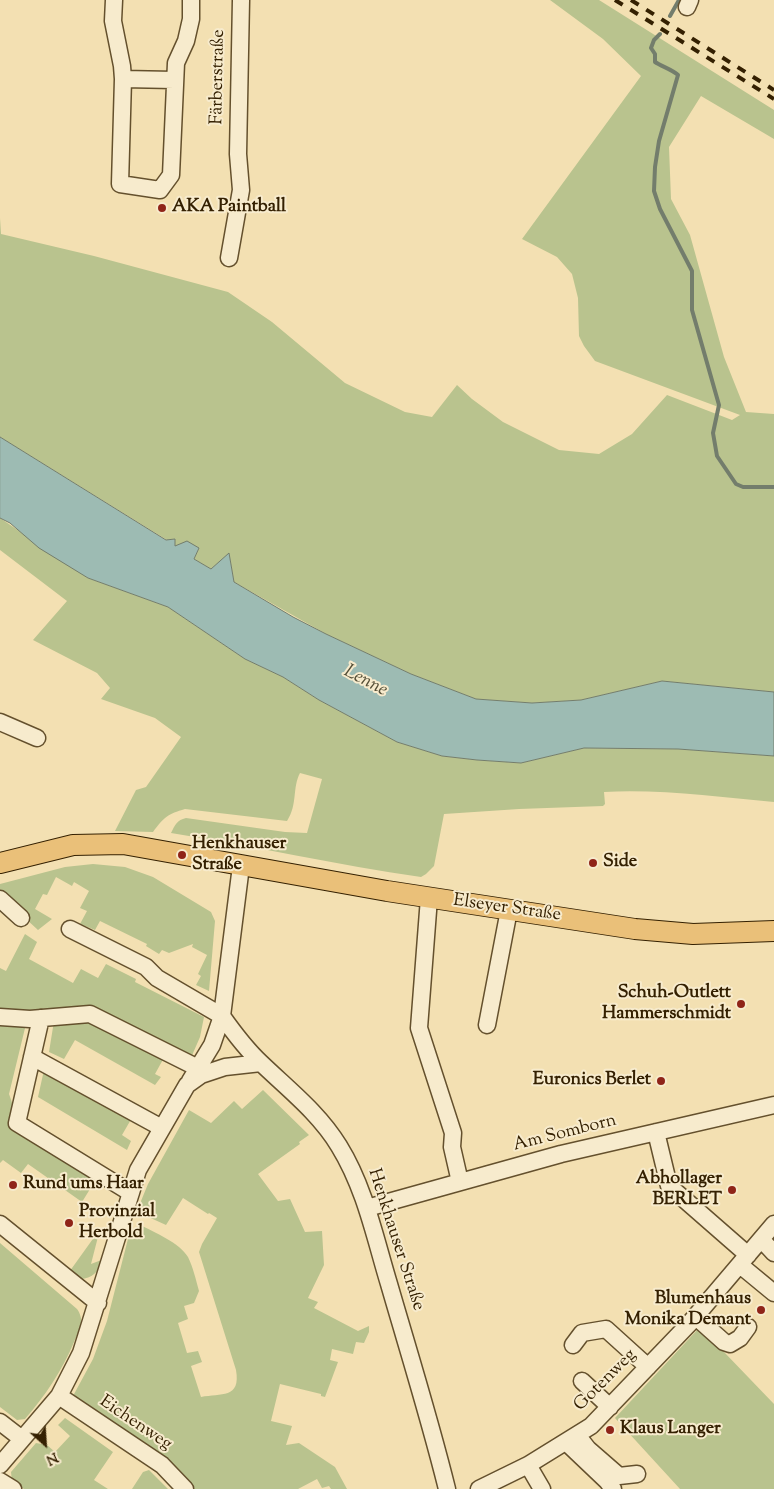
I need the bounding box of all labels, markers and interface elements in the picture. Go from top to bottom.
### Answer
street label: Färberstraße [207,29,231,125]
place label: AKA Paintball [172,197,286,219]
marker: AKA Paintball [156,202,168,214]
water label: Lenne [339,661,391,703]
place label: Henkhauser Straße [192,834,286,876]
marker: Henkhauser Straße [176,849,188,861]
place label: Side [603,852,637,874]
marker: Side [587,857,599,869]
street label: Elseyer Straße [452,891,562,927]
place label: Schuh-Outlett Hammerschmidt [602,983,731,1026]
marker: Schuh-Outlett Hammerschmidt [735,998,747,1010]
place label: Euronics Berlet [533,1070,651,1092]
marker: Euronics Berlet [655,1075,667,1087]
street label: Am Somborn [511,1111,619,1157]
street label: Henkhauser Straße [362,1166,428,1314]
place label: Abhollager BERLET [636,1169,722,1212]
place label: Rund ums Haar [23,1174,144,1196]
marker: Rund ums Haar [7,1179,19,1191]
marker: Abhollager BERLET [726,1184,738,1196]
place label: Provinzial Herbold [79,1202,155,1244]
marker: Provinzial Herbold [63,1217,75,1229]
place label: Blumenhaus Monika Demant [625,1289,751,1332]
marker: Blumenhaus Monika Demant [755,1304,767,1316]
street label: Gotenweg [570,1345,642,1417]
street label: Eichenweg [95,1392,175,1456]
north arrow [20,1419,70,1469]
place label: Klaus Langer [620,1419,721,1441]
marker: Klaus Langer [604,1424,616,1436]
text: N [42,1446,61,1469]

